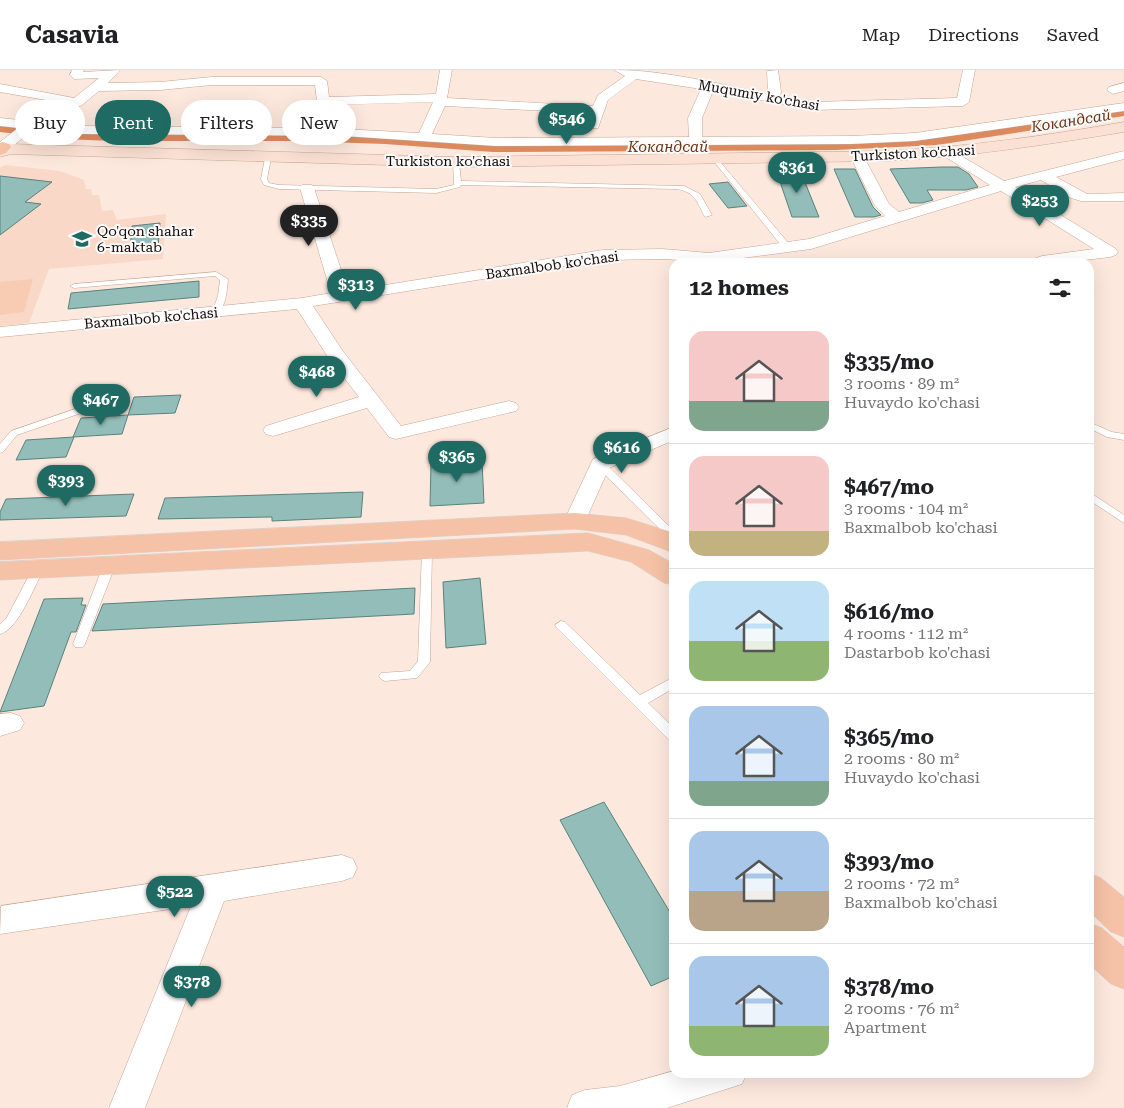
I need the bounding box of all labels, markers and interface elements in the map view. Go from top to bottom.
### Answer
text: Casavia [25,21,118,49]
text: Map [862,24,900,45]
text: Directions [928,24,1019,45]
text: Saved [1047,24,1099,45]
street label: Muqumiy ko'chasi [697,76,822,114]
chip: Buy [15,100,85,145]
chip: Rent [95,100,171,145]
chip: Filters [181,100,272,145]
chip: New [282,100,356,145]
pin: $546 [537,102,597,145]
water label: Кокандсай [1029,106,1112,136]
text: $546 [549,109,585,128]
water label: Кокандсай [627,138,708,156]
street label: Turkiston ko'chasi [850,142,976,164]
pin: $361 [767,152,827,194]
street label: Turkiston ko'chasi [386,153,511,169]
text: $361 [779,158,815,177]
pin: $253 [1010,184,1070,227]
text: $253 [1022,191,1058,210]
pin: $335 [279,204,339,247]
text: $335 [291,211,327,230]
place label: Qo'qon shahar 6-maktab [97,223,194,255]
school or university icon: Qo'qon shahar 6-maktab [71,228,93,250]
street label: Baxmalbob ko'chasi [484,248,620,282]
pin: $313 [326,268,386,311]
icon: filters [1046,274,1074,302]
text: $313 [338,275,374,294]
text: 12 homes [689,276,789,300]
street label: Baxmalbob ko'chasi [83,304,219,332]
text: $335/mo [844,350,934,374]
icon: home [729,351,789,411]
pin: $468 [287,356,347,398]
text: $468 [299,362,335,381]
text: 3 rooms · 89 m² [844,374,959,393]
pin: $467 [71,384,131,426]
text: $467 [83,390,119,409]
text: Huvaydo ko'chasi [844,393,980,412]
pin: $616 [592,432,652,474]
text: $616 [604,438,640,457]
pin: $365 [427,440,487,483]
text: $365 [439,447,475,466]
pin: $393 [36,464,96,507]
text: $393 [48,471,84,490]
text: $467/mo [844,475,934,499]
icon: home [729,476,789,536]
text: 3 rooms · 104 m² [844,499,968,518]
text: Baxmalbob ko'chasi [844,518,998,537]
text: $616/mo [844,600,934,624]
icon: home [729,601,789,661]
text: 4 rooms · 112 m² [844,624,968,643]
text: Dastarbob ko'chasi [844,643,990,662]
text: $365/mo [844,725,934,749]
icon: home [729,726,789,786]
text: 2 rooms · 80 m² [844,749,959,768]
text: Huvaydo ko'chasi [844,768,980,787]
text: $393/mo [844,850,934,874]
icon: home [729,851,789,911]
text: 2 rooms · 72 m² [844,874,959,893]
pin: $522 [145,876,205,918]
text: $522 [157,882,193,901]
text: Baxmalbob ko'chasi [844,893,998,912]
pin: $378 [162,966,222,1008]
text: $378 [174,972,210,991]
text: $378/mo [844,975,934,999]
icon: home [729,976,789,1036]
text: 2 rooms · 76 m² [844,999,959,1018]
text: Apartment [844,1018,927,1037]

